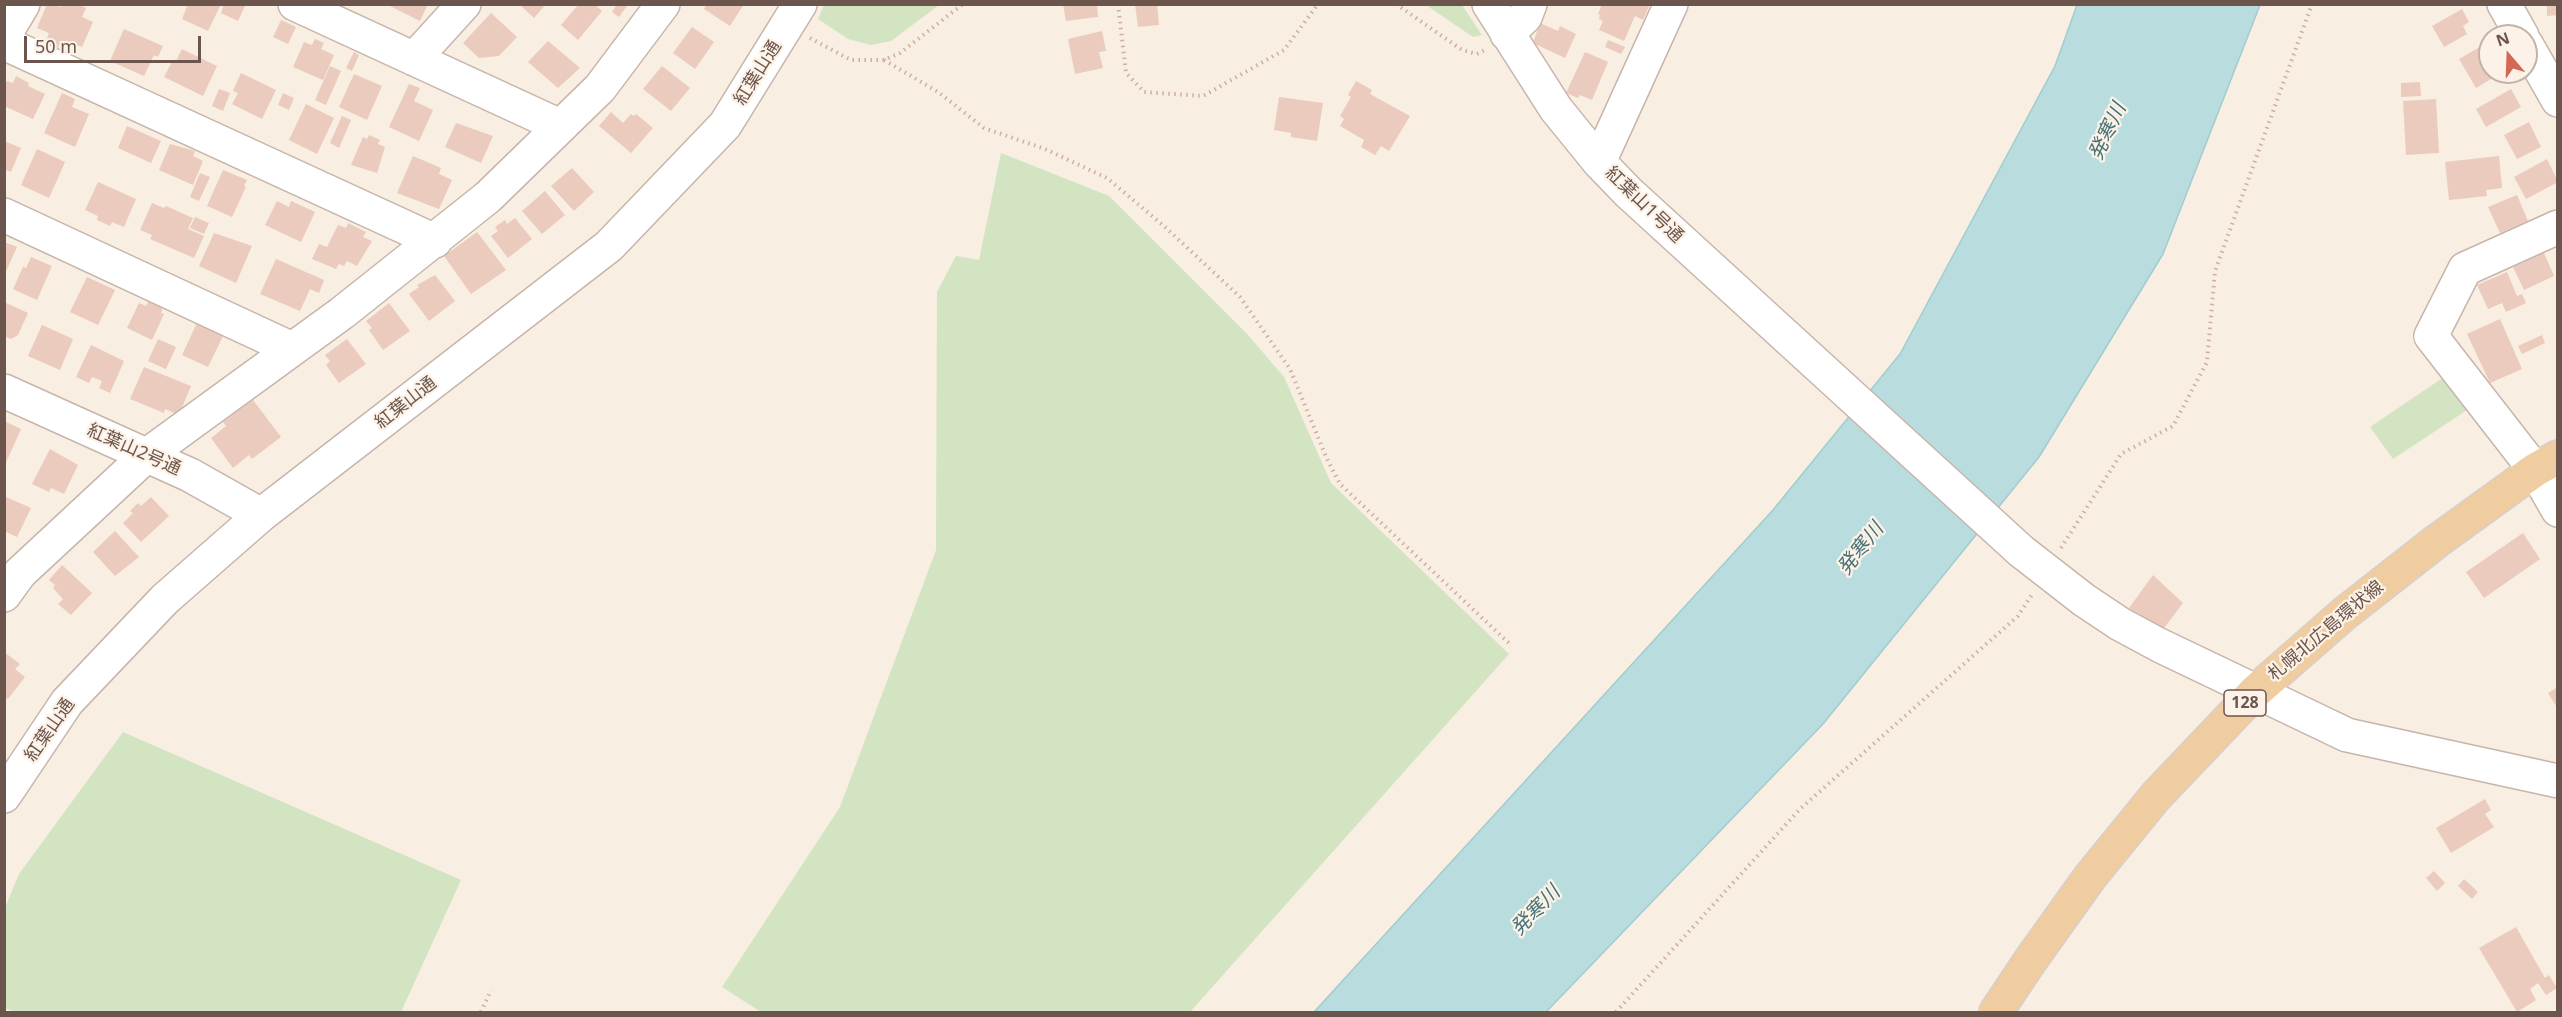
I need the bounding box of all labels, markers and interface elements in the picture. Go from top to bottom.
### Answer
scale bar [27,24,204,62]
north arrow [2478,24,2538,84]
text: N [2493,26,2513,51]
text: 50 m [35,34,77,58]
street label: 紅葉山通 [730,37,786,109]
water label: 発寒川 [2084,100,2132,164]
street label: 紅葉山1号通 [1600,162,1688,248]
street label: 紅葉山通 [371,372,441,434]
street label: 紅葉山2号通 [84,420,184,480]
water label: 発寒川 [1833,518,1889,580]
street label: 札幌北広島環状線 [2264,576,2388,686]
road number: 128 [2224,690,2266,716]
street label: 紅葉山通 [21,694,79,766]
water label: 発寒川 [1507,881,1565,941]

